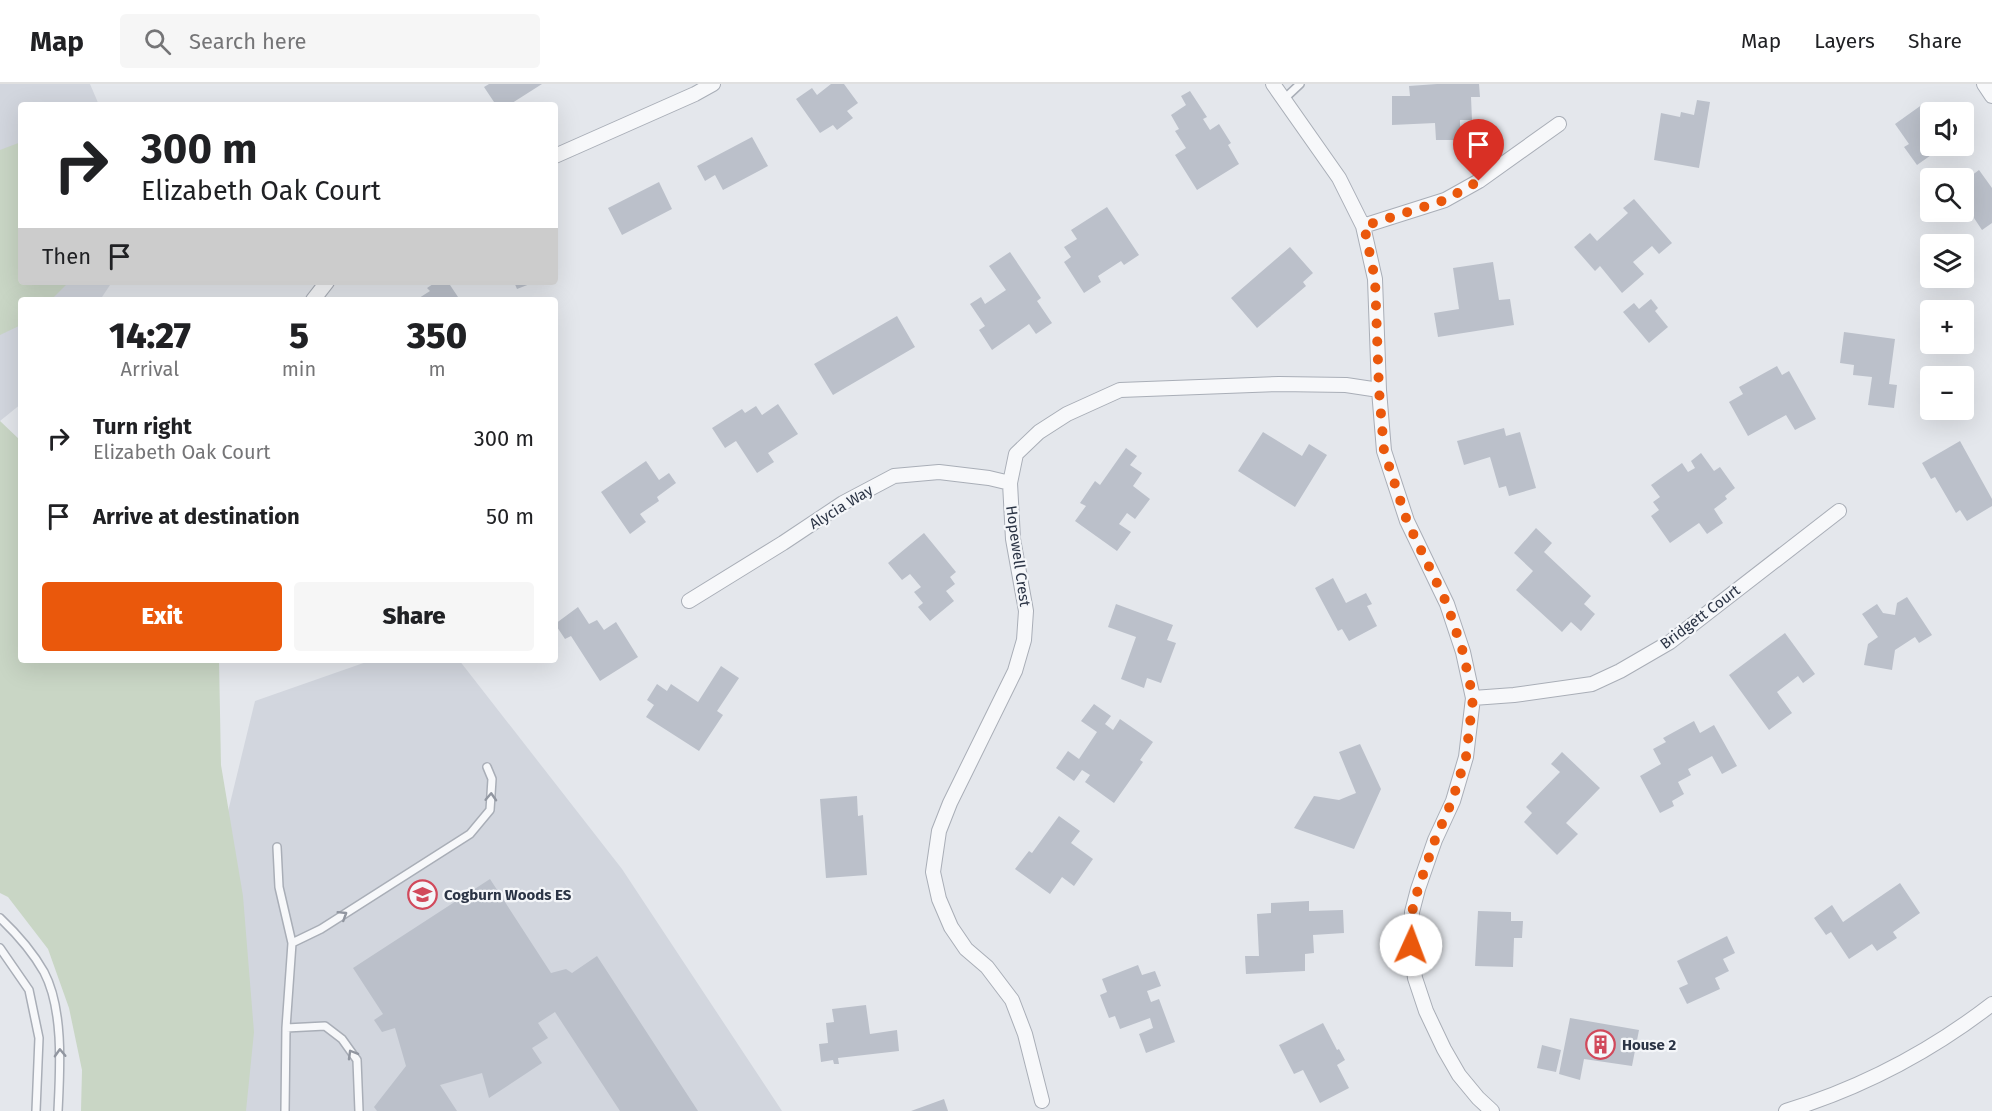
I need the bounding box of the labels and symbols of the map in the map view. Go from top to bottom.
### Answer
pin [1453,119,1504,181]
street label: Alycia Way [806,481,877,533]
street label: Hopewell Crest [1002,504,1034,608]
street label: Bridgett Court [1656,581,1744,653]
one-way arrow [484,792,497,801]
school or university icon: Cogburn Woods ES [407,879,439,911]
place label: Cogburn Woods ES [444,886,572,904]
one-way arrow [337,911,348,922]
position arrow [1379,913,1443,977]
building icon: House 2 [1585,1029,1617,1061]
place label: House 2 [1622,1036,1676,1054]
one-way arrow [54,1048,66,1057]
one-way arrow [348,1050,359,1061]

